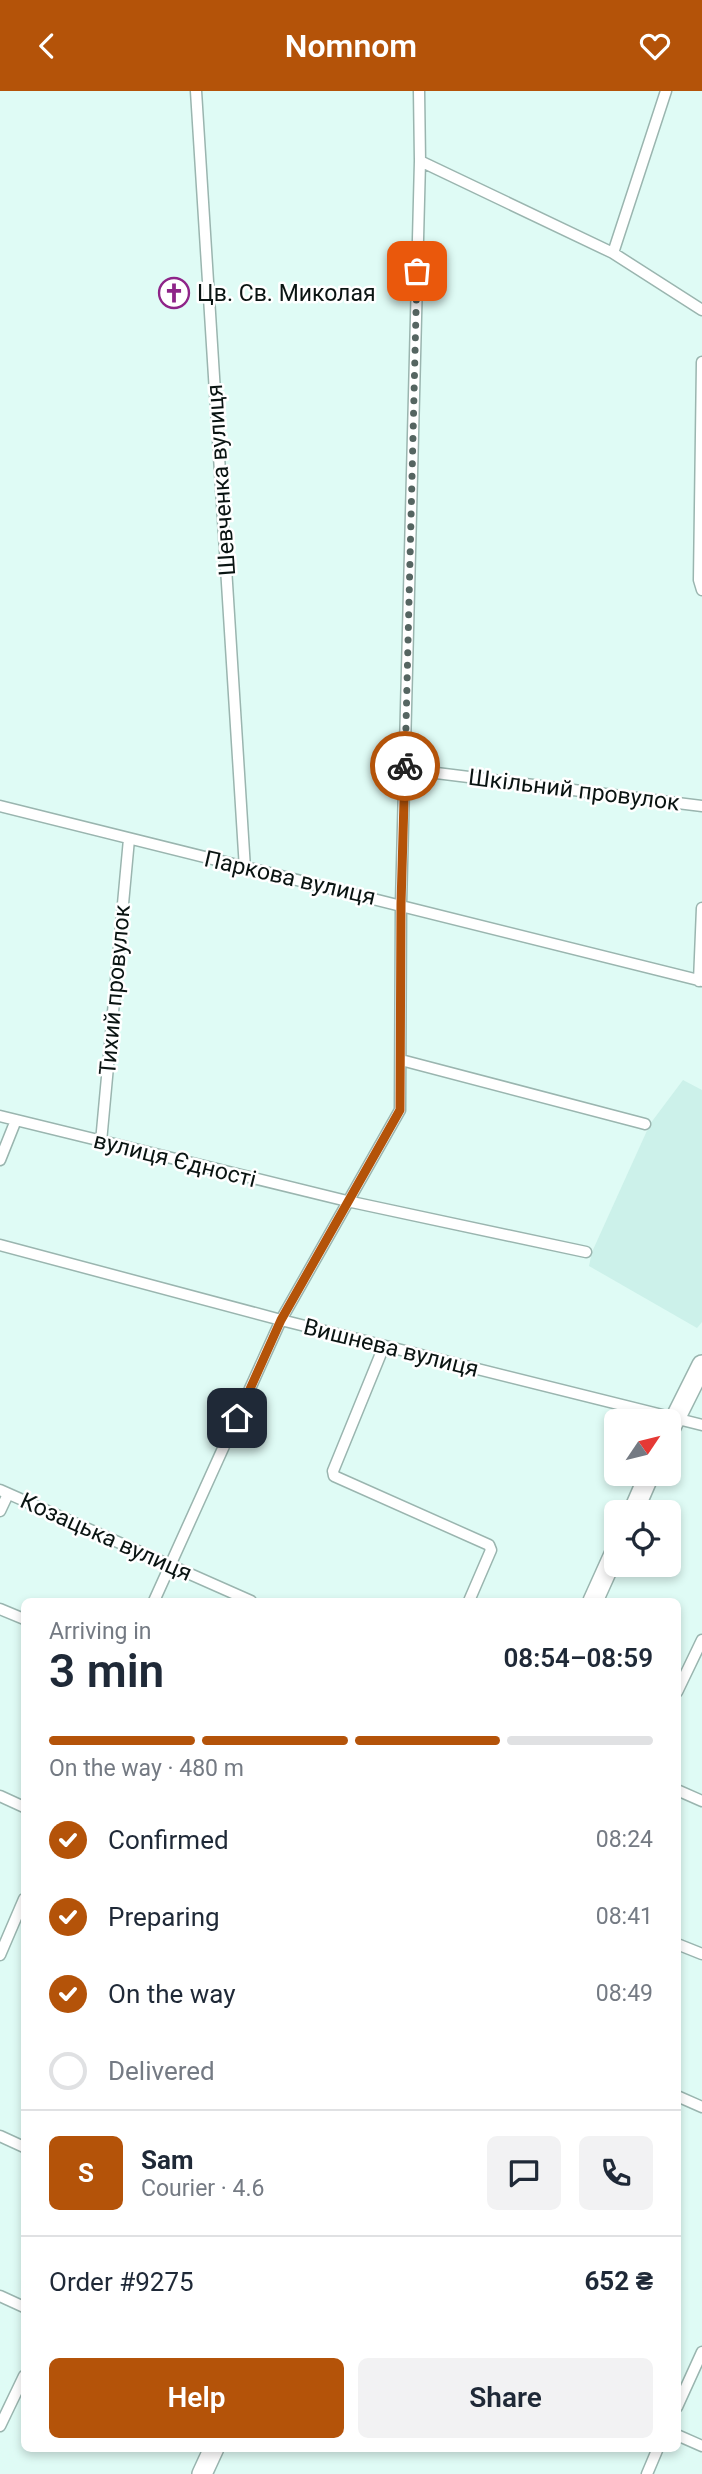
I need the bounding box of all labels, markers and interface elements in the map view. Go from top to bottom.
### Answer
icon: back [28,27,66,65]
text: Nomnom [285,27,417,65]
icon: heart [636,27,674,65]
pin [387,241,447,301]
icon: bag [398,252,436,290]
church icon: Цв. Св. Миколая [157,276,191,310]
place label: Цв. Св. Миколая [197,280,376,307]
street label: Шевченка вулиця [201,383,241,577]
courier [370,731,440,801]
icon: bike [386,747,424,785]
street label: Шкільний провулок [467,764,682,816]
street label: Паркова вулиця [202,845,378,911]
street label: Тихий провулок [94,903,136,1076]
street label: вулиця Єдності [91,1127,259,1193]
street label: Вишнева вулиця [301,1313,481,1383]
pin [207,1388,267,1448]
icon: home [218,1399,256,1437]
north arrow [604,1409,681,1486]
map controls [604,1409,681,1577]
street label: Козацька вулиця [16,1487,196,1587]
button: locate [604,1500,681,1577]
text: Arriving in [49,1618,152,1645]
text: 08:54–08:59 [503,1643,653,1673]
text: 3 min [49,1644,164,1698]
text: On the way · 480 m [49,1755,244,1782]
icon: check [49,1821,87,1859]
text: Confirmed [108,1825,229,1855]
text: 08:24 [596,1826,653,1853]
icon: check [49,1898,87,1936]
text: Preparing [108,1902,220,1932]
text: 08:41 [596,1903,653,1930]
icon: check [49,1975,87,2013]
text: On the way [108,1979,236,2009]
text: 08:49 [596,1980,653,2007]
text: Delivered [108,2056,215,2086]
button: chat [487,2136,561,2210]
button: phone [579,2136,653,2210]
text: Sam [141,2145,193,2175]
text: S [78,2158,94,2188]
text: Courier · 4.6 [141,2175,264,2202]
text: 652 ₴ [584,2266,653,2296]
text: Order #9275 [49,2267,194,2297]
button: Help [49,2358,344,2438]
button: Share [358,2358,653,2438]

